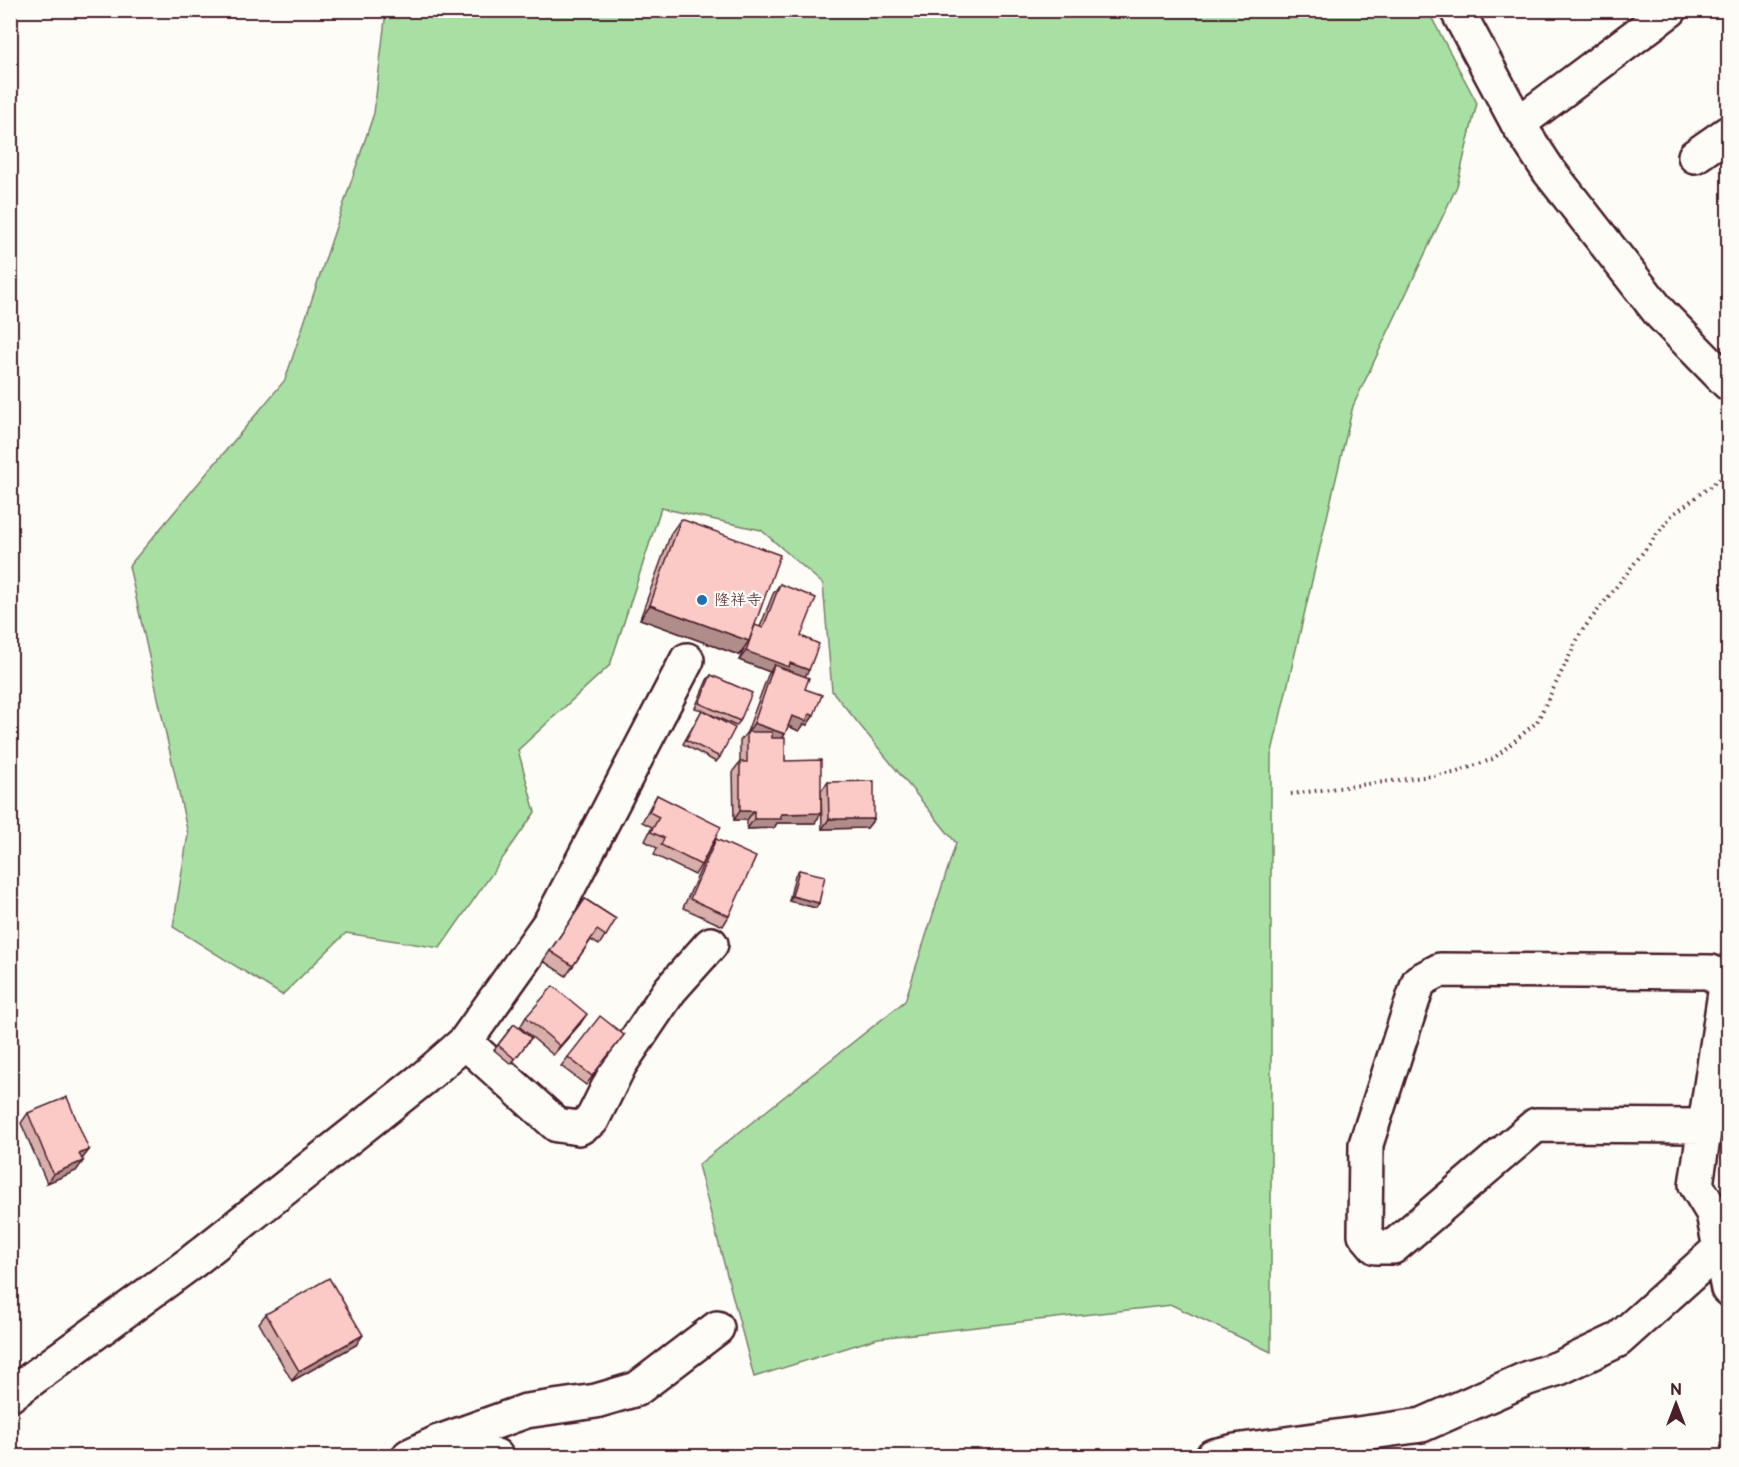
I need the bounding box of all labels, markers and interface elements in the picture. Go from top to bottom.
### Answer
place label: 隆祥寺 [714,591,762,610]
marker: 隆祥寺 [695,593,709,607]
north arrow [1646,1374,1706,1434]
text: N [1670,1381,1682,1400]

